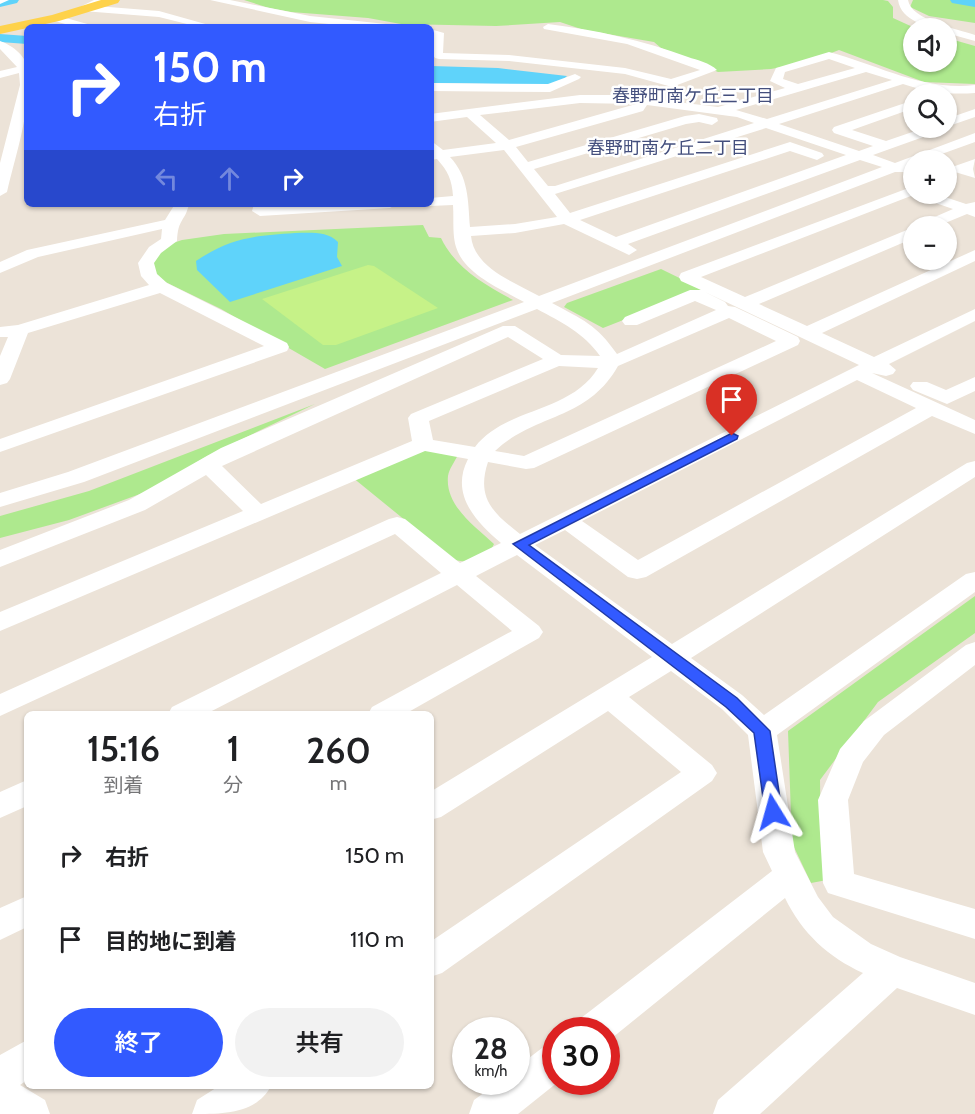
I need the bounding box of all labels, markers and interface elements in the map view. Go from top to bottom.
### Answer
map controls [903,18,957,270]
button: sound [903,18,957,72]
text: 150 m [153,41,267,93]
icon: right [54,48,132,126]
button: search [903,84,957,138]
district label: 春野町南ケ丘三丁目 [612,85,774,107]
text: 右折 [153,98,207,131]
district label: 春野町南ケ丘二丁目 [587,137,749,159]
button: + [903,150,957,204]
icon: left [150,162,183,195]
icon: ahead [213,162,246,195]
icon: right [276,162,309,195]
button: − [903,216,957,270]
pin [706,374,757,436]
icon: arrive [715,383,748,416]
text: 15:16 [87,726,160,770]
text: 1 [227,726,240,770]
text: 260 [306,728,371,772]
text: m [330,771,347,795]
text: 到着 [104,773,144,797]
text: 分 [223,773,243,797]
position arrow [741,780,805,844]
icon: right [54,839,87,872]
text: 150 m [345,842,404,869]
text: 右折 [105,844,149,871]
icon: arrive [54,923,87,956]
text: 110 m [350,926,404,953]
text: 目的地に到着 [105,928,237,955]
button: 終了 [54,1008,223,1077]
button: 共有 [235,1008,404,1077]
speed limit sign: 30 [542,1017,620,1095]
text: 28 [474,1030,508,1067]
text: km/h [475,1062,507,1080]

